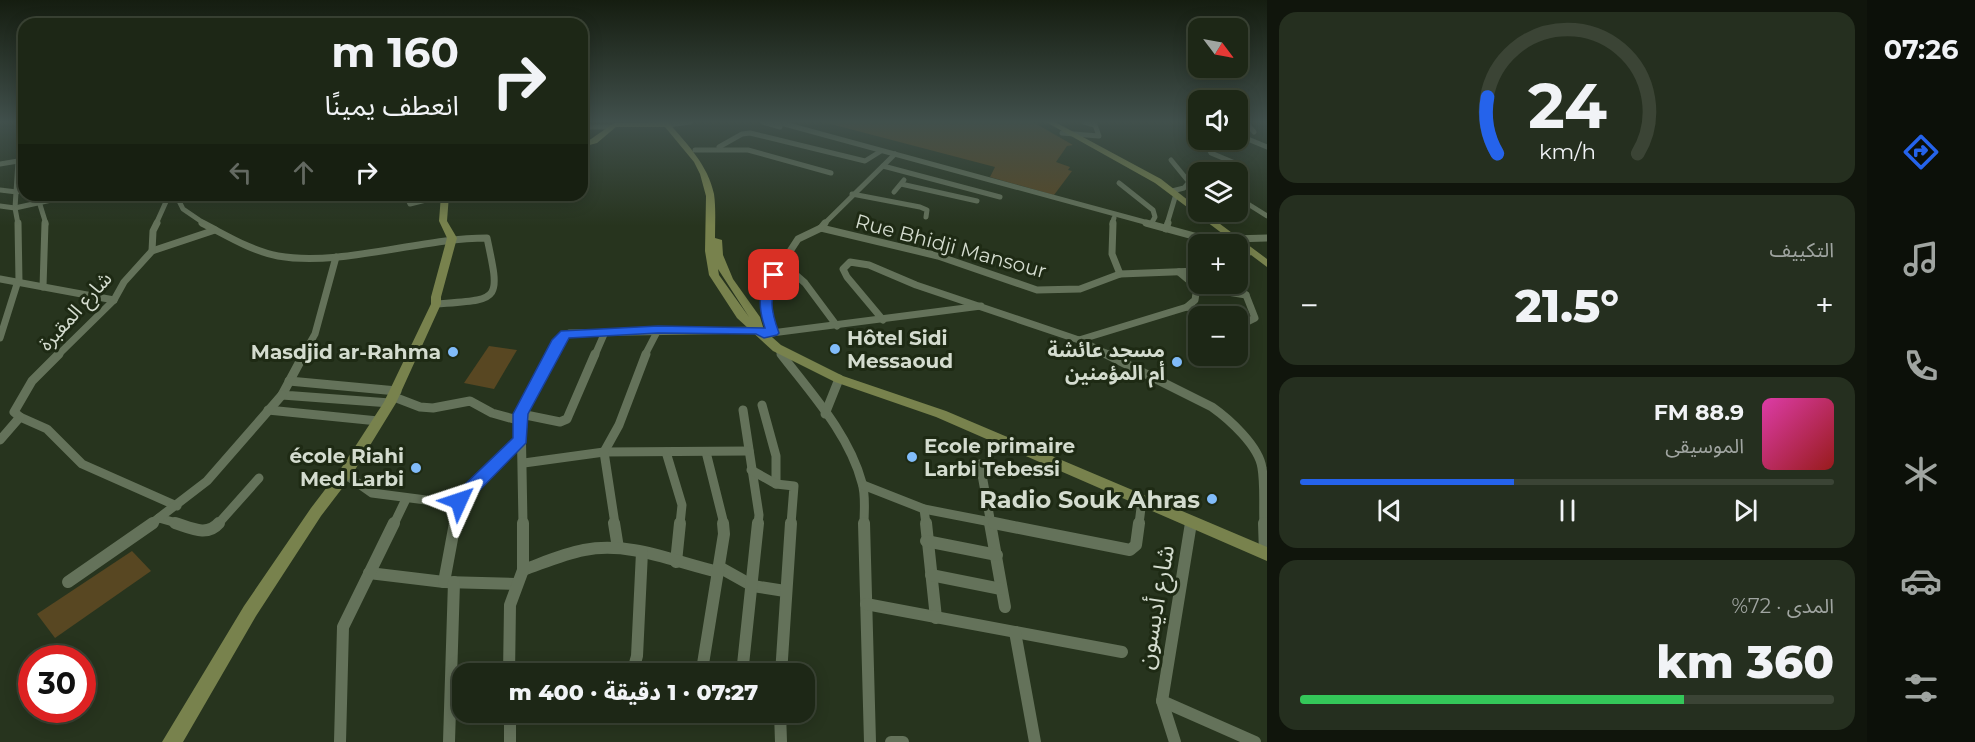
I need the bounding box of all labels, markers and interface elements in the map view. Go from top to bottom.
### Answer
north arrow [1188,18,1248,78]
map controls [1188,18,1248,366]
text: 160 m [331,26,459,78]
text: 07:26 [1884,33,1958,66]
icon: right [480,42,558,120]
text: 24 [1527,68,1607,144]
text: انعطف يمينًا [324,89,459,122]
button: sound [1188,90,1248,150]
icon: directions [1900,131,1942,173]
text: km/h [1538,139,1596,165]
icon: left [224,156,257,189]
icon: ahead [287,156,320,189]
icon: right [350,156,383,189]
button: layers [1188,162,1248,222]
street label: Rue Bhidji Mansour [853,209,1049,283]
button: + [1188,234,1248,294]
text: التكييف [1770,238,1834,262]
icon: music [1900,238,1942,280]
pin [748,249,799,300]
icon: arrive [757,258,790,291]
street label: شارع المقبرة [33,267,119,357]
text: 21.5° [1515,278,1619,333]
text: − [1300,285,1319,325]
text: + [1815,285,1834,325]
button: − [1188,306,1248,366]
place label: Hôtel Sidi Messaoud [847,326,953,373]
place label: مسجد عائشة أم المؤمنين [1047,338,1165,388]
place label: Masdjid ar-Rahma [251,340,441,364]
marker: Hôtel Sidi Messaoud [828,342,842,356]
marker: Masdjid ar-Rahma [446,345,460,359]
icon: phone [1900,345,1942,387]
marker: مسجد عائشة أم المؤمنين [1170,355,1184,369]
text: 88.9 FM [1654,399,1744,426]
place label: Ecole primaire Larbi Tebessi [924,434,1075,481]
text: الموسيقى [1665,434,1744,458]
place label: école Riahi Med Larbi [289,444,404,491]
marker: Ecole primaire Larbi Tebessi [905,450,919,464]
icon: climate [1900,453,1942,495]
marker: école Riahi Med Larbi [409,461,423,475]
position arrow [427,469,491,533]
place label: Radio Souk Ahras [979,485,1200,514]
marker: Radio Souk Ahras [1205,492,1219,506]
icon: previous [1373,494,1406,527]
icon: pause [1551,494,1584,527]
icon: next [1729,494,1762,527]
street label: شارع أديسون [1129,543,1183,672]
icon: car [1900,560,1942,602]
text: المدى · 72% [1731,594,1834,618]
text: 360 km [1656,634,1834,689]
speed limit sign: 30 [18,645,96,723]
icon: filters [1900,667,1942,709]
text: 07:27 · 1 دقيقة · 400 m [509,679,758,706]

